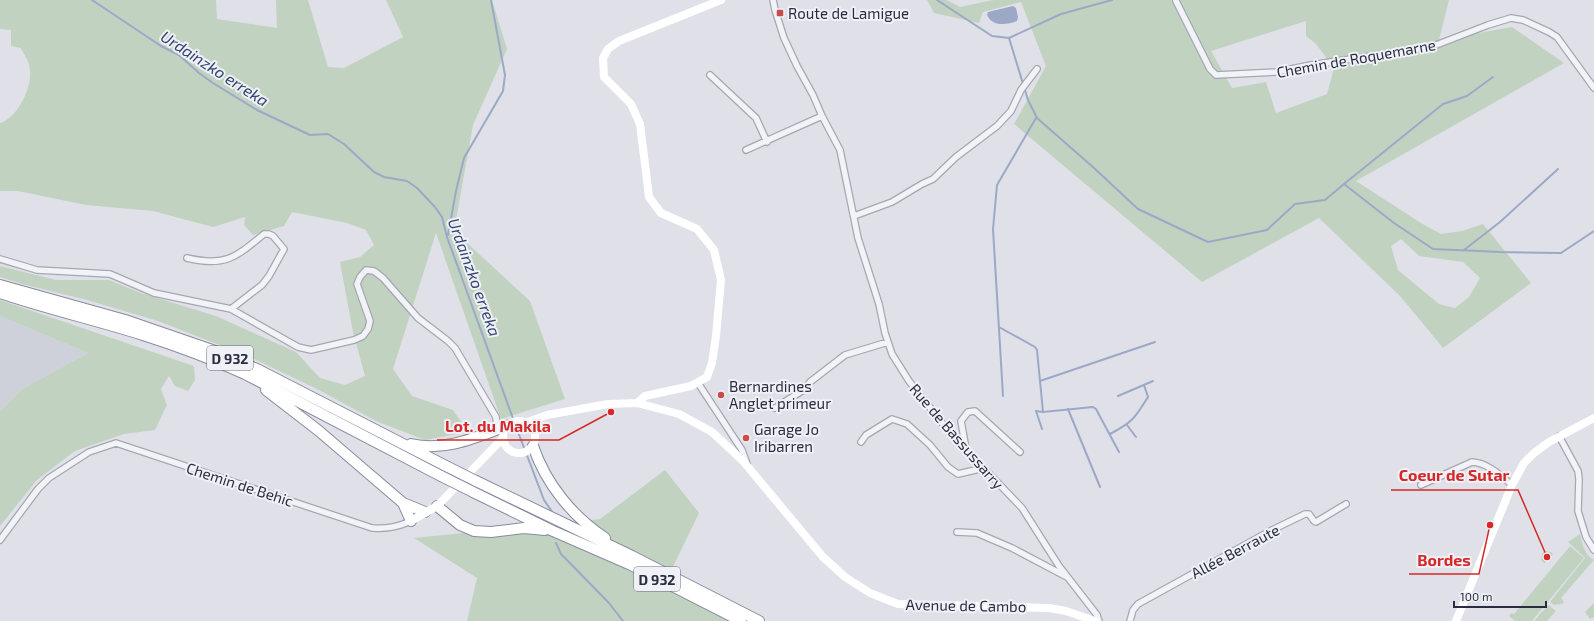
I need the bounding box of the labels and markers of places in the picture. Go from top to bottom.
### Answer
place label: Route de Lamigue [788,4,909,22]
marker: Route de Lamigue [775,8,785,18]
place label: Bernardines Anglet primeur [729,377,831,412]
marker: Bernardines Anglet primeur [716,390,726,400]
callout: Lot. du Makila [437,412,559,440]
place label: Garage Jo Iribarren [754,420,819,455]
marker: Garage Jo Iribarren [741,433,751,443]
callout: Coeur de Sutar [1391,462,1518,490]
callout: Bordes [1409,546,1479,574]

